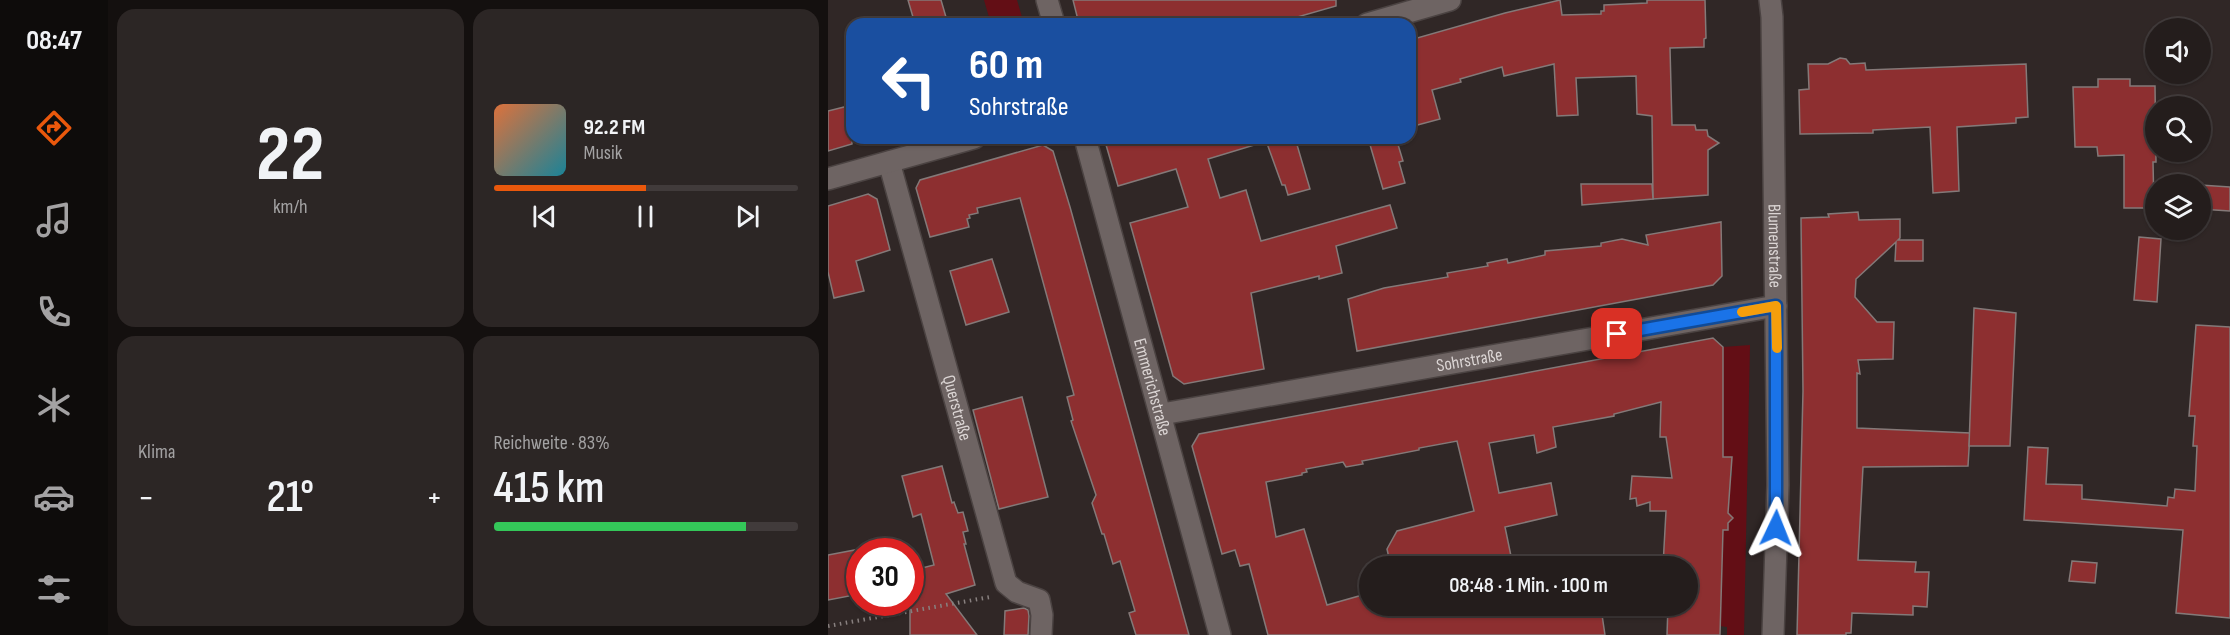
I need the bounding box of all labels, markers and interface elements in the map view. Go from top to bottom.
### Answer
map controls [2145,18,2211,240]
button: sound [2145,18,2211,84]
text: 08:47 [26,25,82,57]
text: 60 m [969,40,1043,91]
icon: left [870,42,948,120]
text: Sohrstraße [969,91,1069,123]
button: search [2145,96,2211,162]
icon: directions [33,107,75,149]
text: 22 [256,109,324,202]
text: 92.2 FM [584,114,645,141]
text: Musik [584,141,622,165]
button: layers [2145,174,2211,240]
text: km/h [273,195,308,219]
icon: music [33,199,75,241]
icon: previous [528,200,561,233]
icon: pause [629,200,662,233]
icon: next [731,200,764,233]
street label: Blumenstraße [1763,204,1785,288]
icon: phone [33,291,75,333]
pin [1591,308,1642,359]
icon: arrive [1600,317,1633,350]
street label: Emmerichstraße [1129,336,1175,438]
street label: Sohrstraße [1435,344,1504,377]
street label: Querstraße [938,373,976,443]
icon: climate [33,384,75,426]
text: Reichweite · 83% [494,431,610,455]
text: Klima [138,440,176,464]
text: 415 km [494,461,604,516]
text: 21° [266,470,314,525]
icon: car [33,476,75,518]
text: − [138,478,154,518]
text: + [426,478,443,518]
position arrow [1744,496,1808,560]
speed limit sign: 30 [846,538,924,616]
icon: filters [33,568,75,610]
text: 08:48 · 1 Min. · 100 m [1449,572,1608,599]

